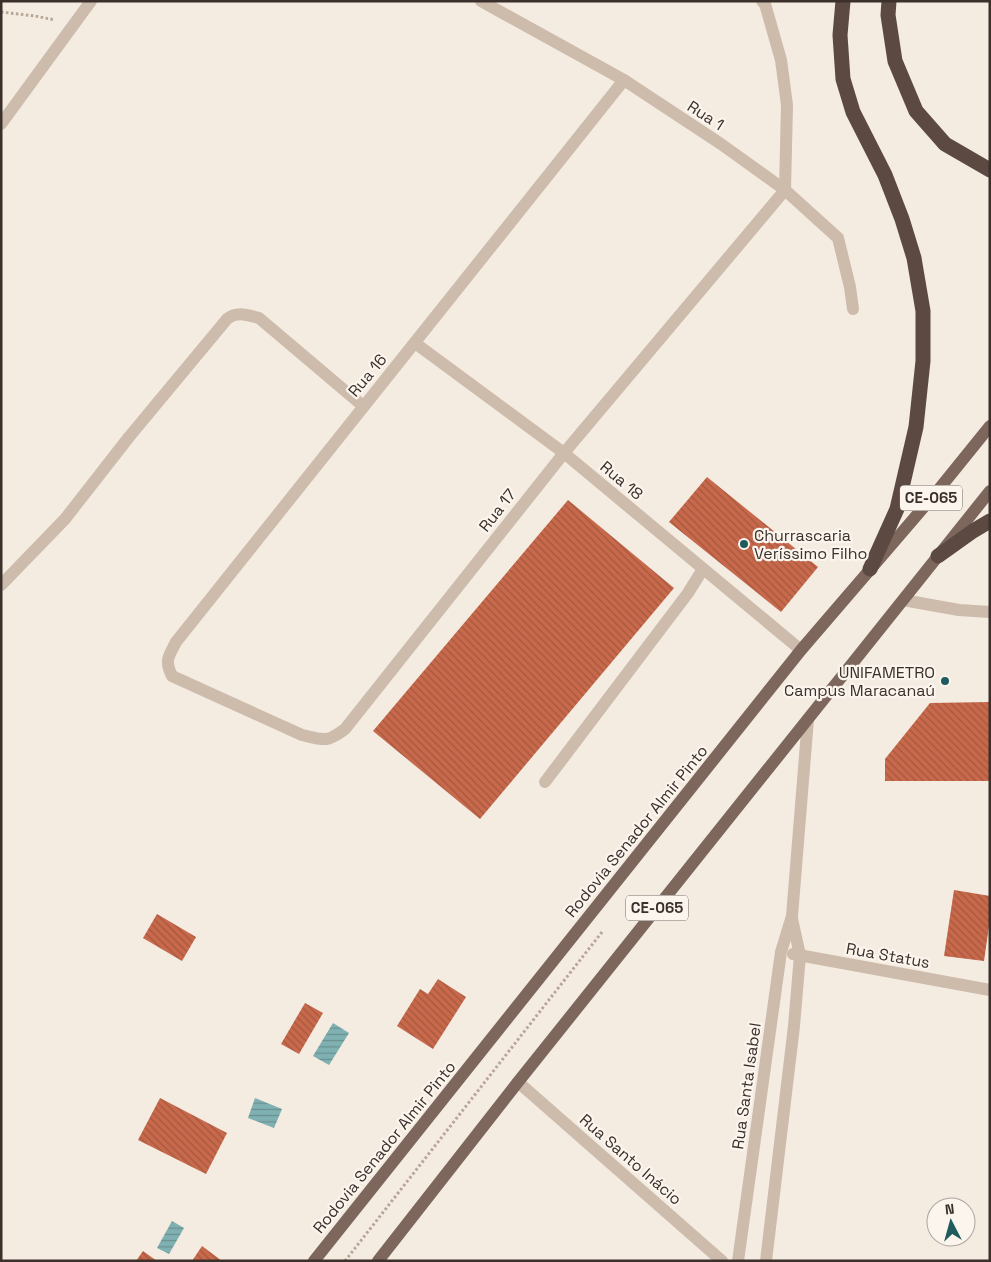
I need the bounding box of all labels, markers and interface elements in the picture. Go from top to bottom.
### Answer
street label: Rua 1 [683,96,728,135]
street label: Rua 16 [343,350,391,401]
street label: Rua 18 [596,456,648,504]
street label: Rua 17 [474,485,521,536]
road number: CE-065 [900,486,962,510]
place label: Churrascaria Veríssimo Filho [754,525,867,564]
marker: Churrascaria Veríssimo Filho [738,538,750,550]
place label: UNIFAMETRO Campus Maracanaú [784,662,935,701]
marker: UNIFAMETRO Campus Maracanaú [939,675,951,687]
street label: Rodovia Senador Almir Pinto [560,741,712,922]
road number: CE-065 [626,896,688,920]
street label: Rua Status [844,938,931,973]
street label: Rua Santa Isabel [727,1021,766,1151]
street label: Rodovia Senador Almir Pinto [308,1057,460,1238]
street label: Rua Santo Inácio [575,1109,686,1210]
north arrow [926,1197,976,1247]
text: N [944,1200,955,1219]

